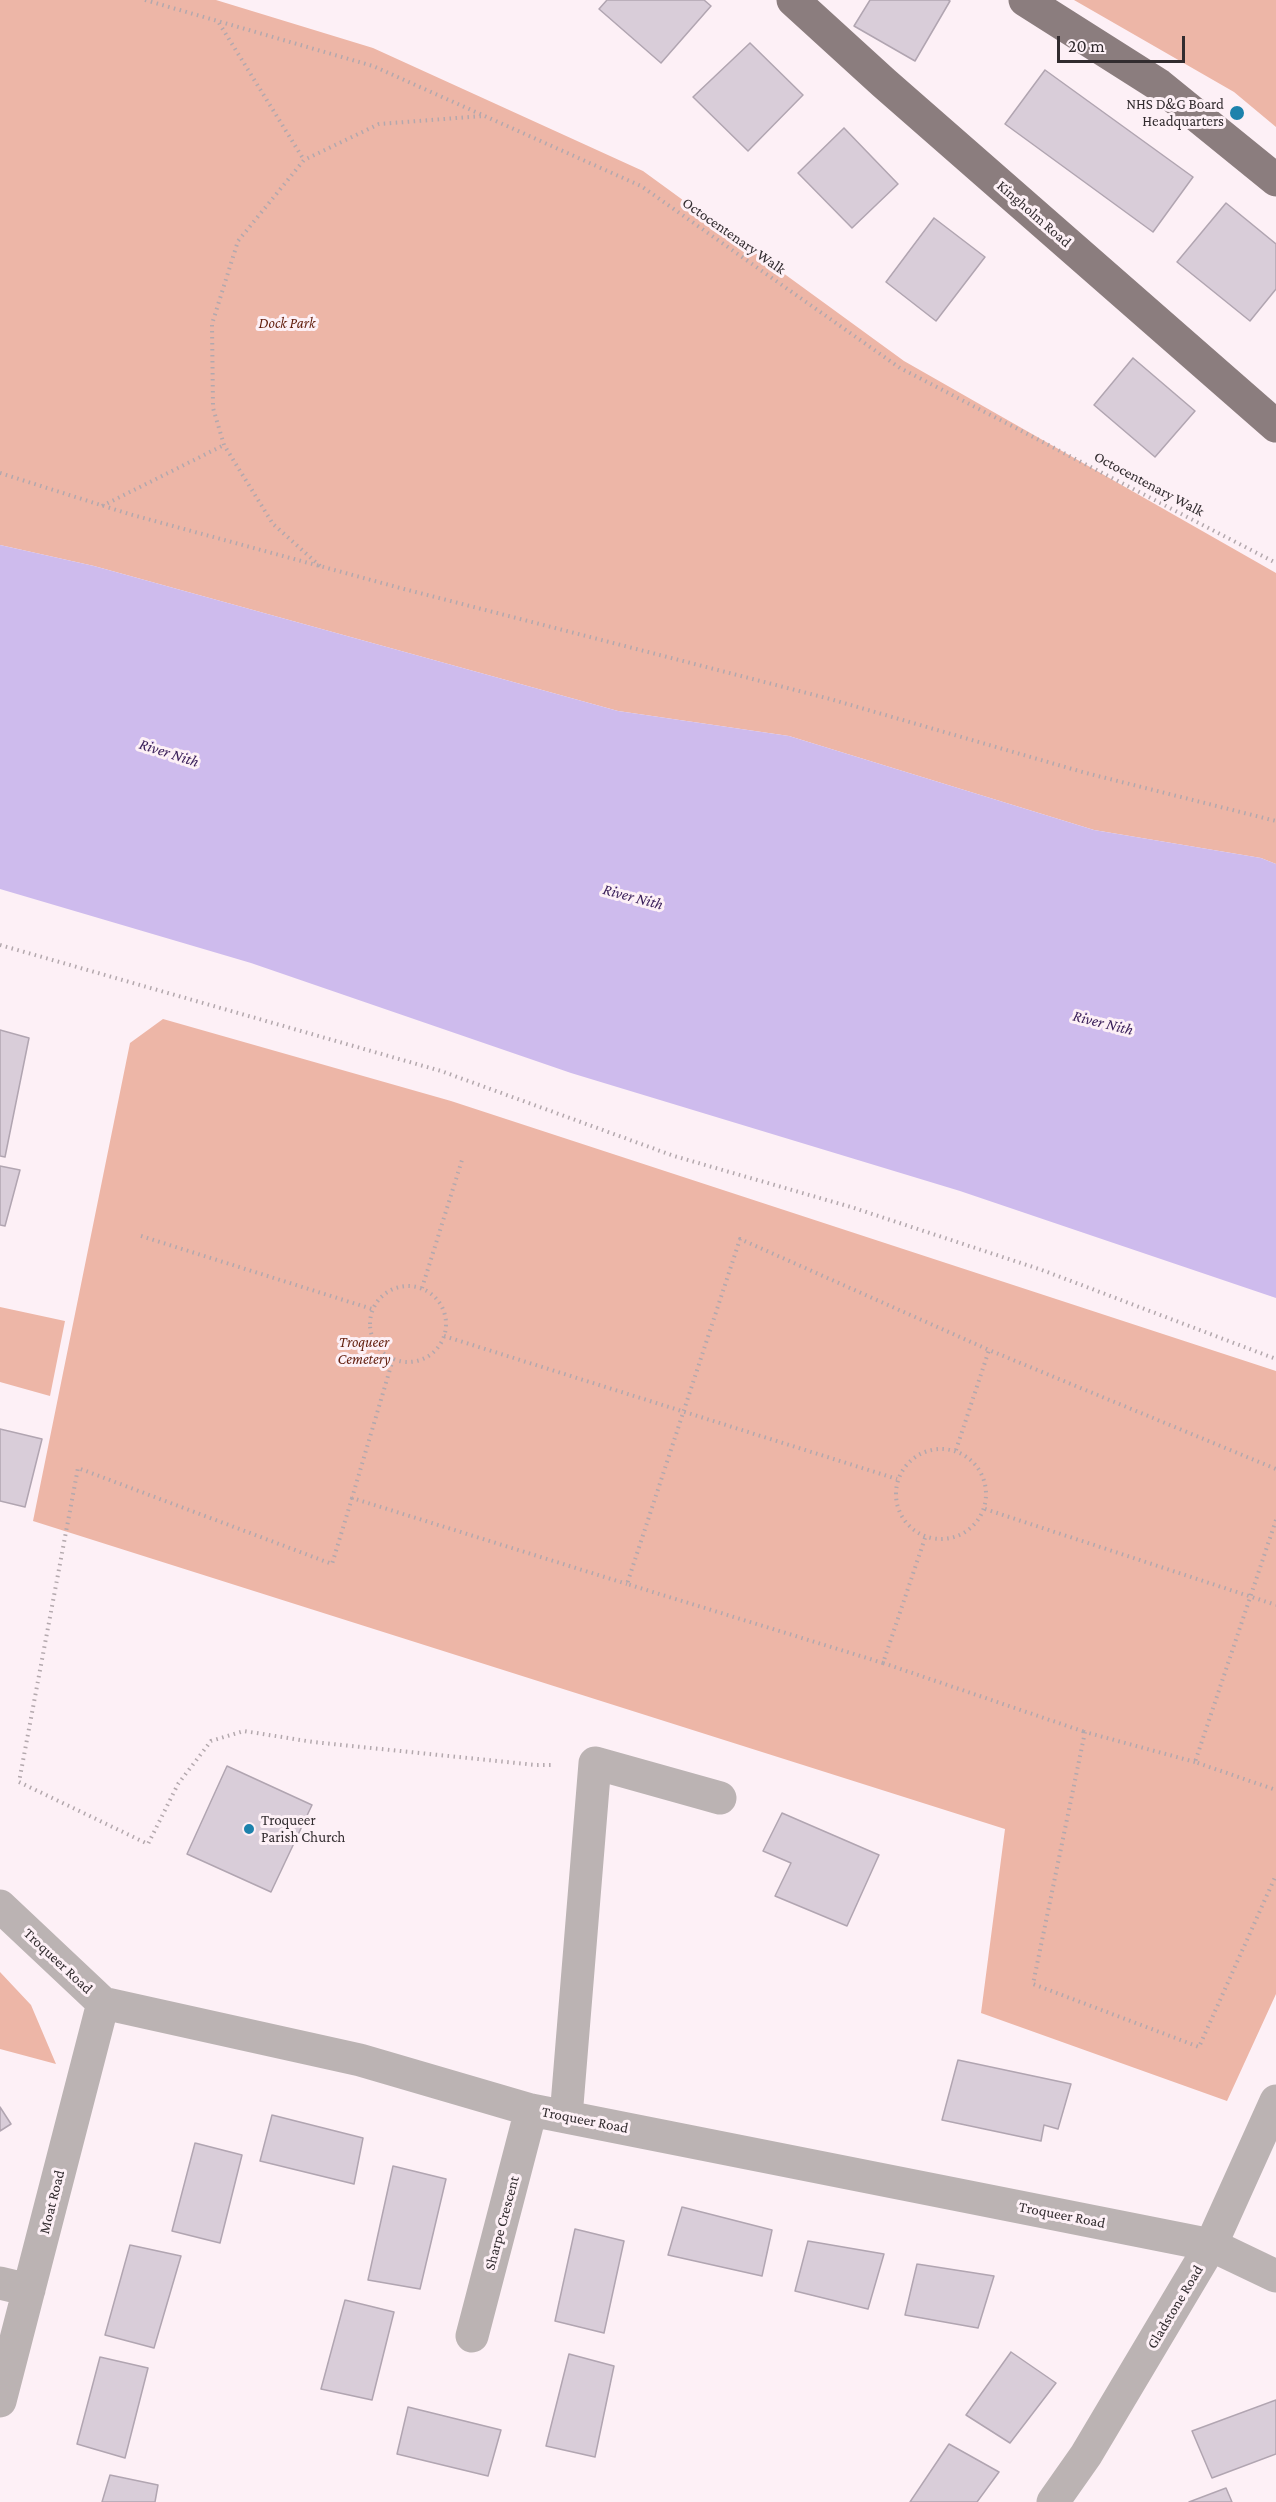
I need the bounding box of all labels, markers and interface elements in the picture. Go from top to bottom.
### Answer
scale bar [1060,24,1188,62]
text: 20 m [1068,36,1105,56]
place label: NHS D&G Board Headquarters [1126,95,1224,130]
marker: NHS D&G Board Headquarters [1228,104,1246,122]
street label: Kingholm Road [993,177,1075,251]
street label: Octocentenary Walk [679,194,789,278]
park label: Dock Park [259,314,315,332]
street label: Octocentenary Walk [1091,447,1207,521]
water label: River Nith [137,734,201,772]
water label: River Nith [601,880,665,914]
water label: River Nith [1071,1006,1135,1040]
park label: Troqueer Cemetery [337,1333,391,1368]
place label: Troqueer Parish Church [261,1811,345,1846]
marker: Troqueer Parish Church [242,1822,256,1836]
street label: Troqueer Road [20,1924,96,1998]
street label: Troqueer Road [540,2103,630,2137]
street label: Moat Road [35,2168,69,2236]
street label: Sharpe Crescent [481,2174,523,2272]
street label: Troqueer Road [1017,2198,1107,2232]
street label: Gladstone Road [1143,2262,1207,2352]

